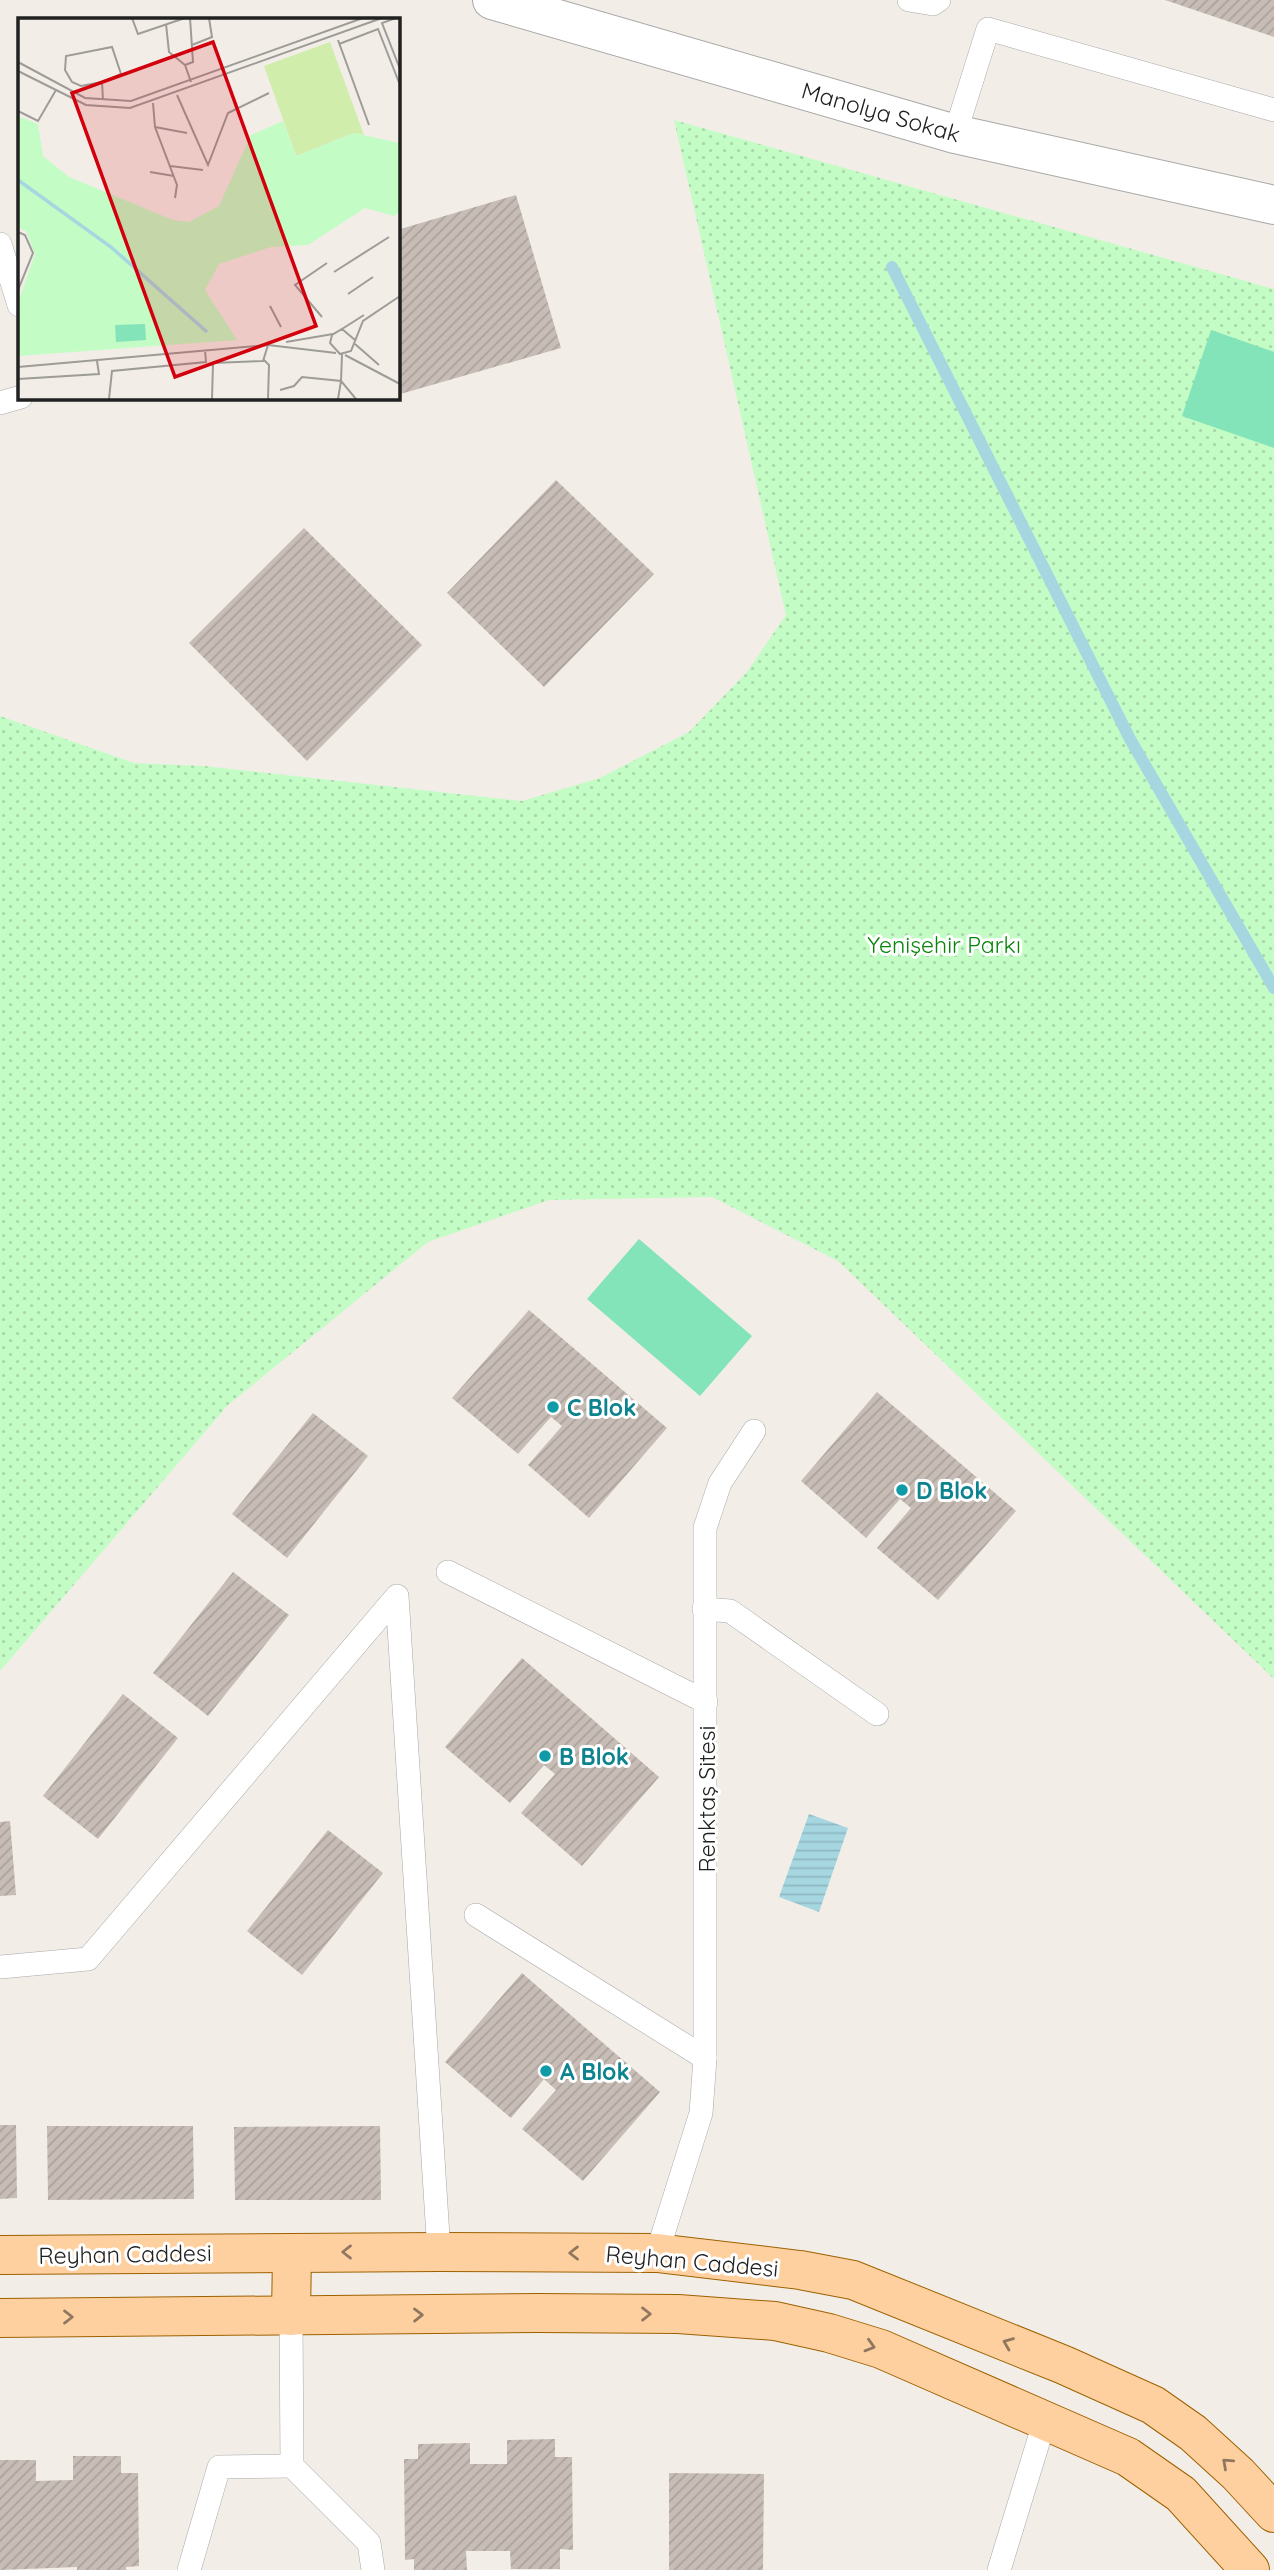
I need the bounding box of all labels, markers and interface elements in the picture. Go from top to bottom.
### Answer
inset map [18,18,399,399]
street label: Manolya Sokak [798,76,964,148]
park label: Yenişehir Parkı [867,930,1021,959]
place label: C Blok [567,1393,636,1422]
marker: C Blok [545,1399,561,1415]
place label: D Blok [916,1476,987,1505]
marker: D Blok [894,1482,910,1498]
street label: Renktaş Sitesi [692,1726,721,1872]
place label: B Blok [559,1742,629,1771]
marker: B Blok [537,1748,553,1764]
place label: A Blok [560,2057,630,2086]
marker: A Blok [538,2063,554,2079]
street label: Reyhan Caddesi [38,2238,212,2270]
street label: Reyhan Caddesi [604,2239,780,2283]
one-way arrow [341,2244,352,2260]
one-way arrow [569,2245,580,2260]
one-way arrow [641,2306,651,2322]
one-way arrow [413,2307,424,2322]
one-way arrow [63,2309,74,2325]
one-way arrow [864,2337,876,2352]
one-way arrow [1003,2337,1015,2351]
one-way arrow [1222,2459,1235,2472]

